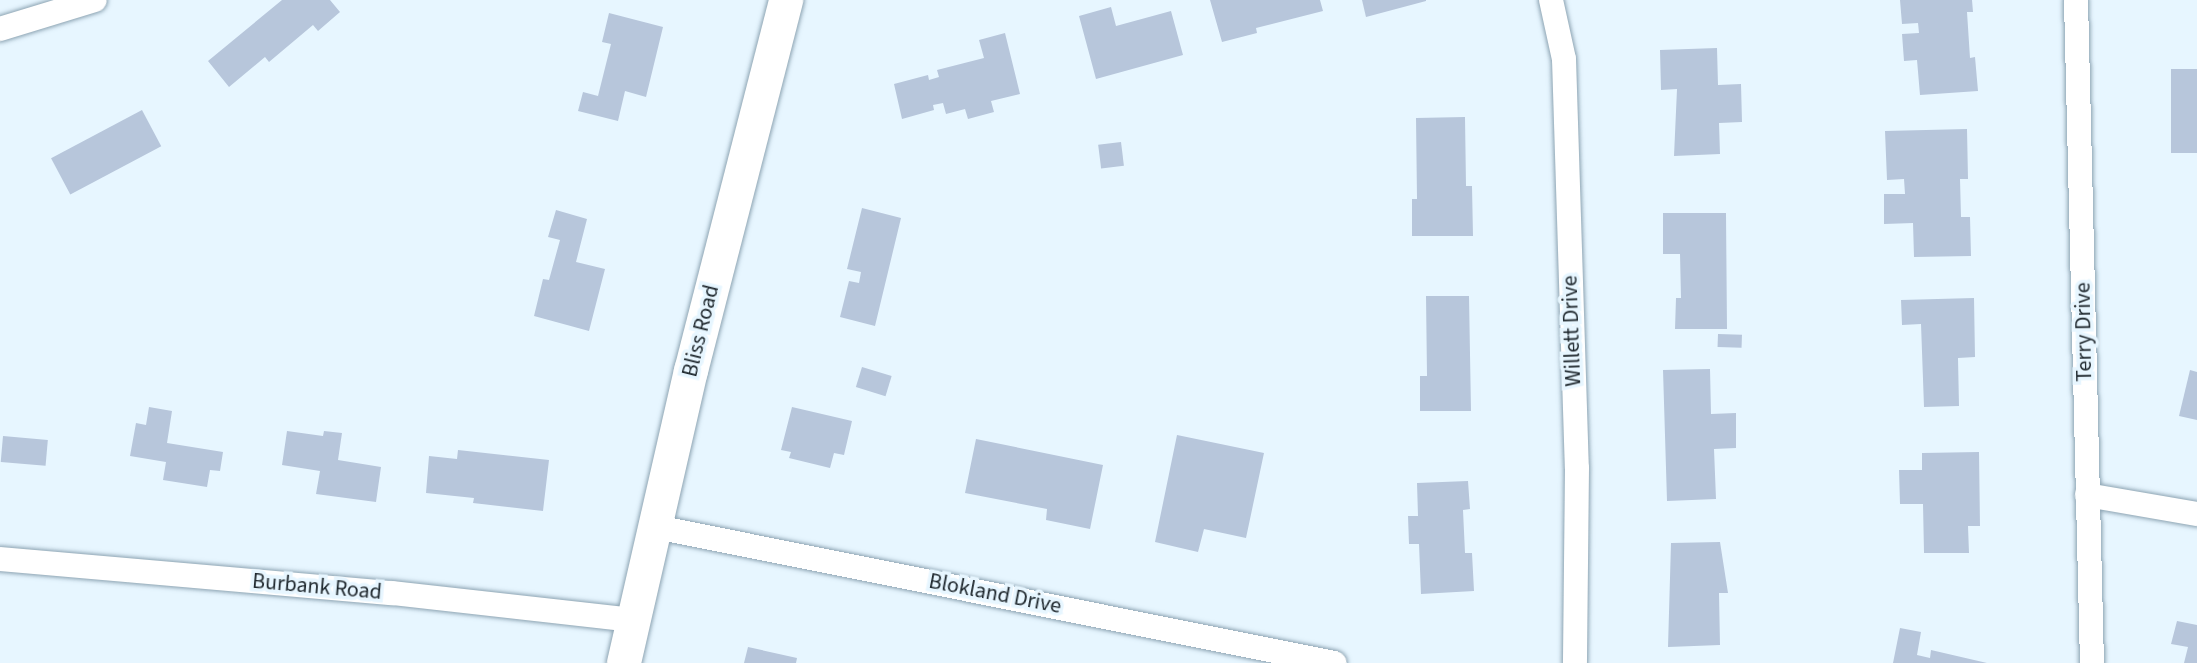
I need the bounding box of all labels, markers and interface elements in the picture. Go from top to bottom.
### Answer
street label: Willett Drive [1557,275,1587,387]
street label: Bliss Road [677,282,725,380]
street label: Terry Drive [2070,282,2098,382]
street label: Burbank Road [251,568,383,606]
street label: Blokland Drive [927,568,1063,620]

